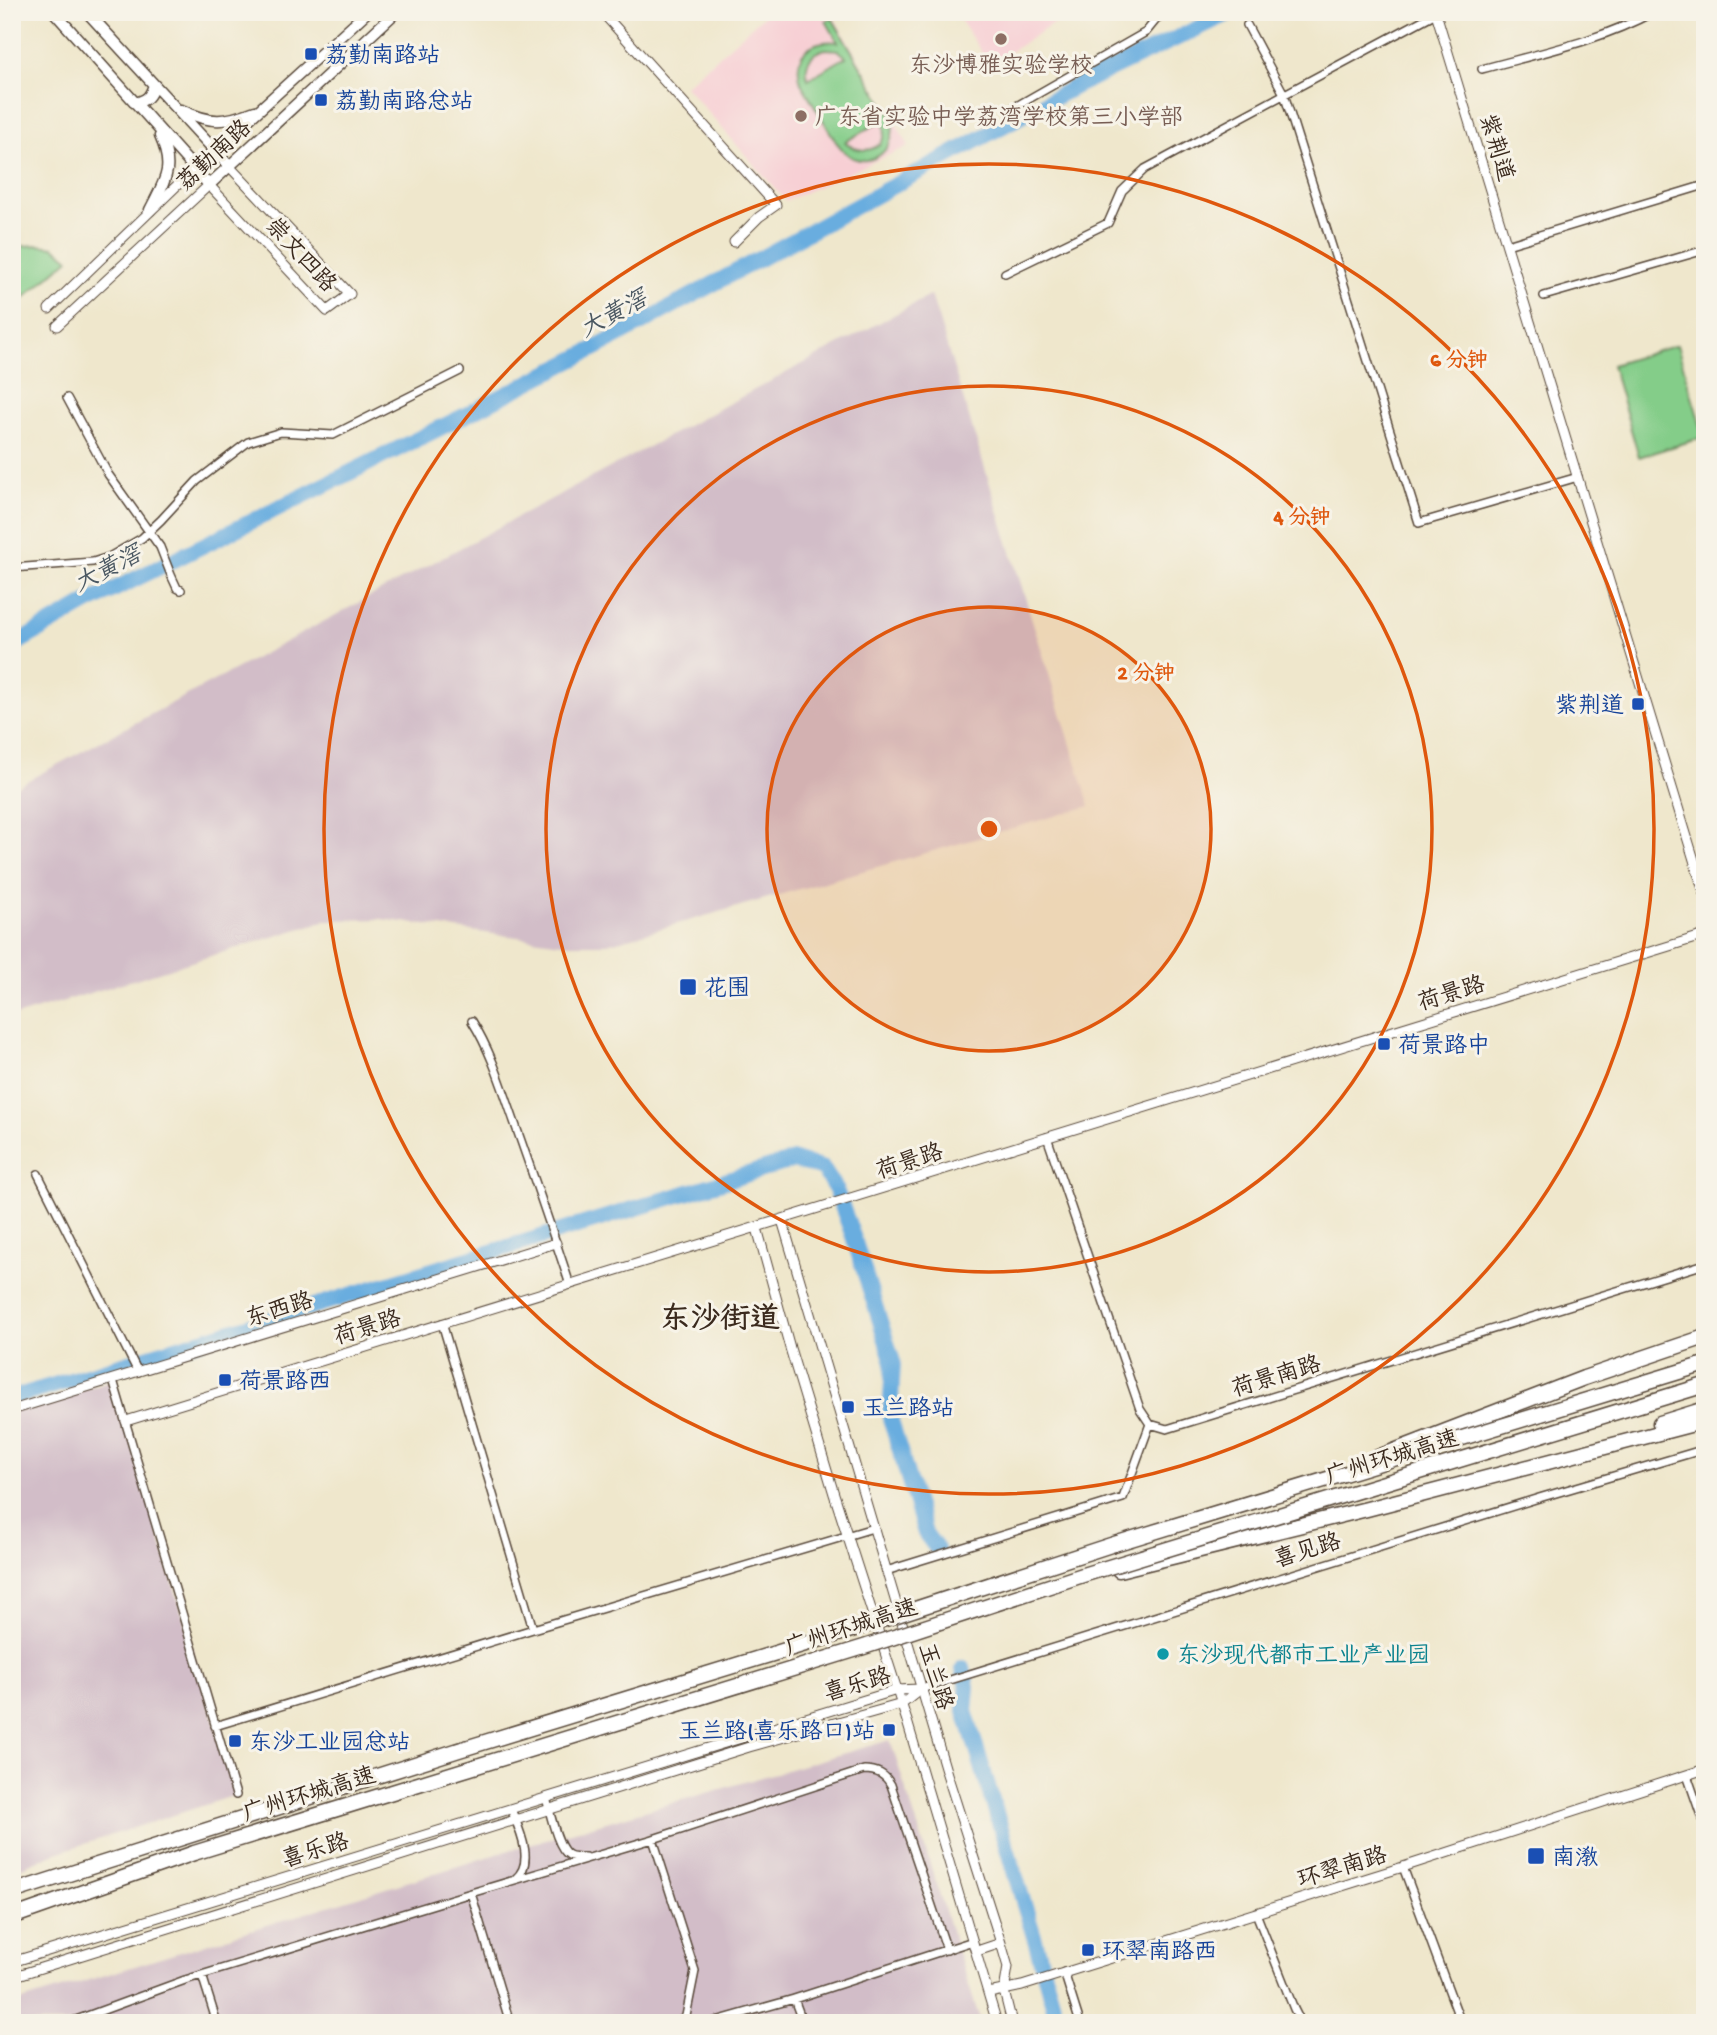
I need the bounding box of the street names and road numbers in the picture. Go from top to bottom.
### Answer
street label: 紫荆道 [1472,111,1519,185]
street label: 荔勤南路 [172,115,258,198]
street label: 崇文四路 [258,213,341,299]
street label: 荷景路 [1415,971,1489,1018]
street label: 荷景路 [873,1139,947,1187]
street label: 东西路 [243,1287,317,1334]
street label: 荷景路 [331,1305,405,1352]
street label: 荷景南路 [1229,1351,1325,1405]
street label: 广州环城高速 [1323,1424,1463,1492]
street label: 喜见路 [1271,1528,1345,1575]
street label: 广州环城高速 [782,1593,922,1663]
street label: 玉兰路 [911,1640,958,1714]
street label: 喜乐路 [821,1663,895,1709]
street label: 广州环城高速 [240,1761,380,1829]
street label: 喜乐路 [279,1828,353,1875]
street label: 环翠南路 [1295,1842,1391,1896]

